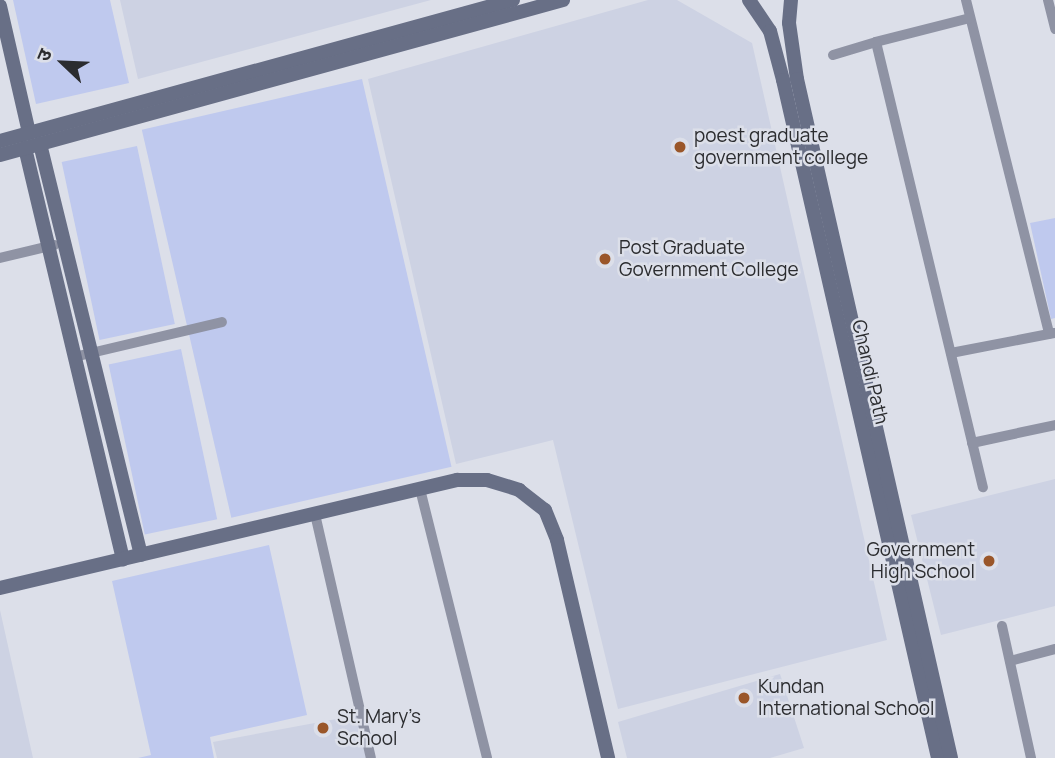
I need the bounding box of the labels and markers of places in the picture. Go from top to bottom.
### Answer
place label: poest graduate government college [694,125,868,169]
marker: poest graduate government college [672,139,688,155]
place label: Post Graduate Government College [619,237,798,281]
marker: Post Graduate Government College [597,251,613,267]
place label: Government High School [866,539,975,583]
marker: Government High School [981,553,997,569]
place label: Kundan International School [758,676,935,720]
marker: Kundan International School [736,690,752,706]
place label: St. Mary’s School [337,706,421,750]
marker: St. Mary’s School [315,720,331,736]

